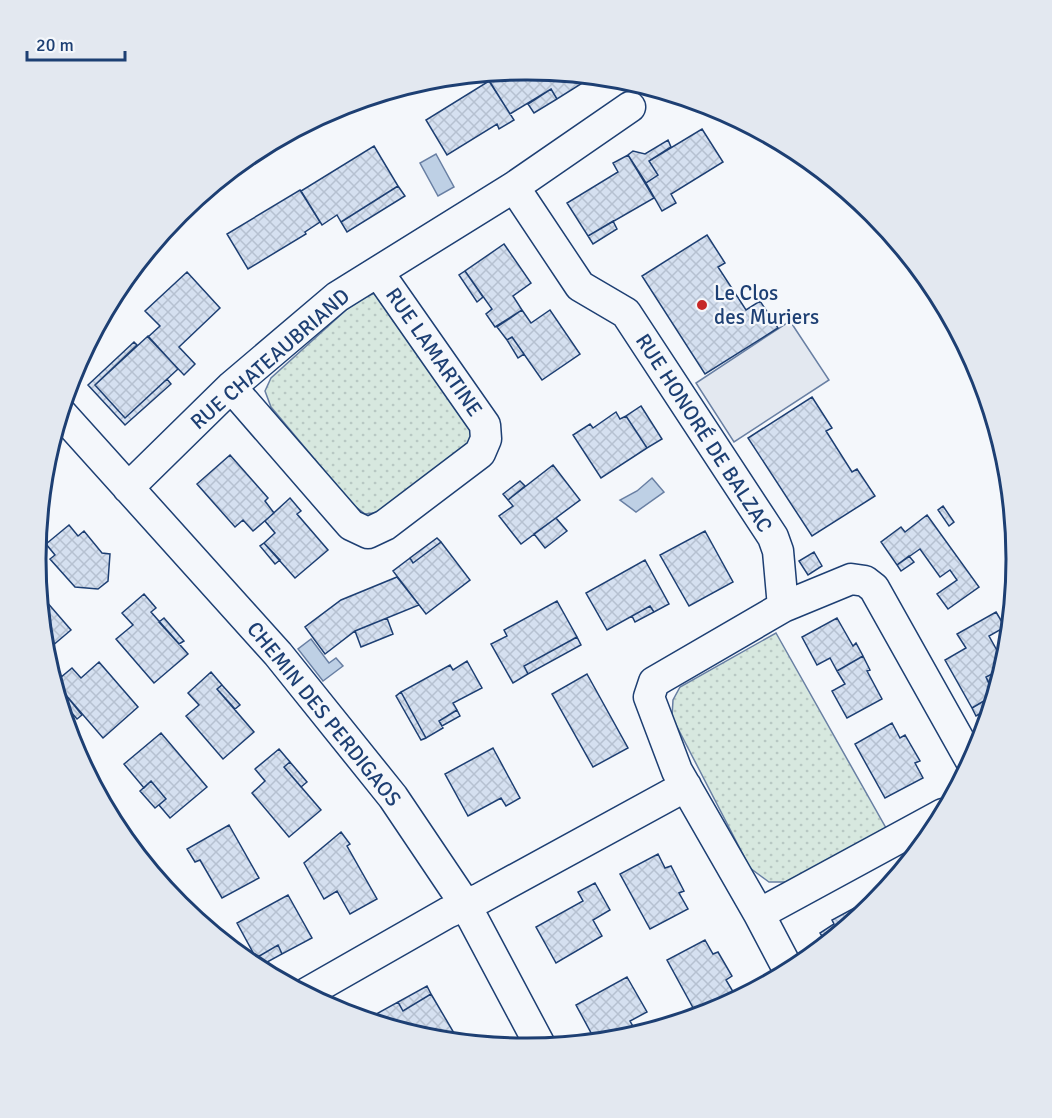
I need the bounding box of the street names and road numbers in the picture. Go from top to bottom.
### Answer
street label: RUE CHATEAUBRIAND [185,283,355,435]
street label: RUE LAMARTINE [380,283,488,421]
street label: RUE HONORÉ DE BALZAC [630,329,778,537]
street label: CHEMIN DES PERDIGAOS [241,616,407,812]

